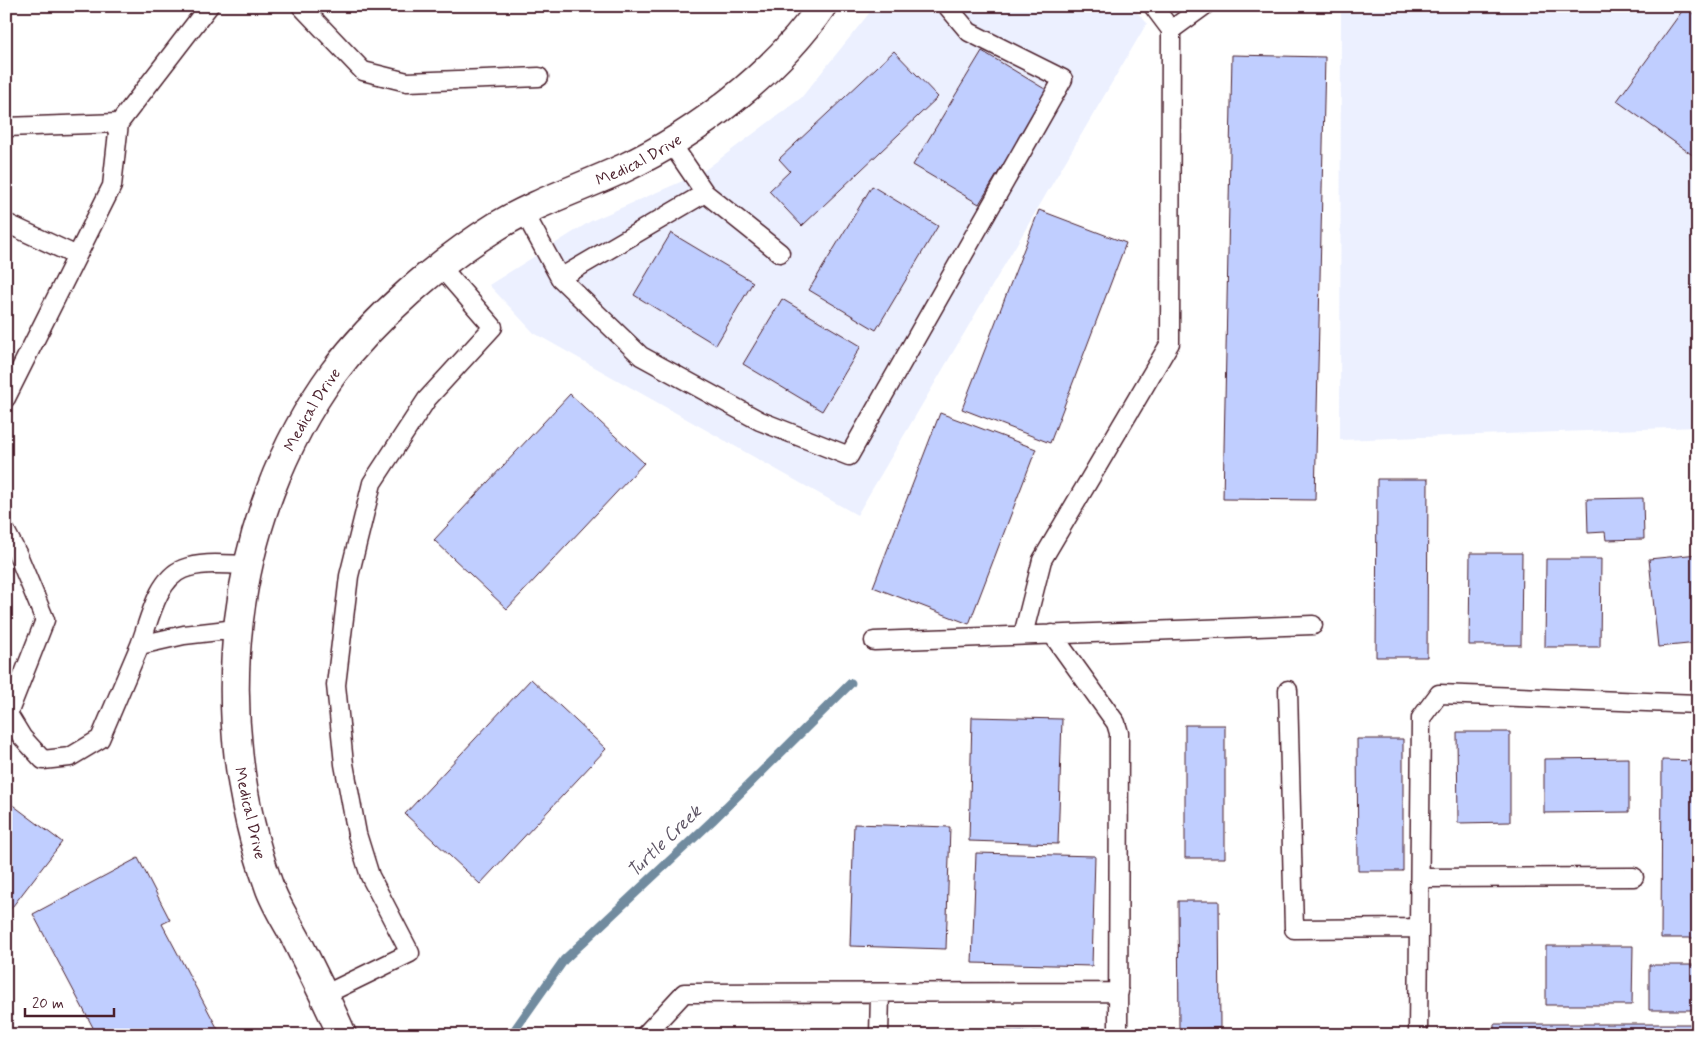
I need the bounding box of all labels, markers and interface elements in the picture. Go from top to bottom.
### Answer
street label: Medical Drive [593,130,686,191]
street label: Medical Drive [280,364,346,455]
street label: Medical Drive [229,765,270,861]
water label: Turtle Creek [622,800,708,883]
scale bar [25,986,114,1018]
text: 20 m [32,994,64,1014]

